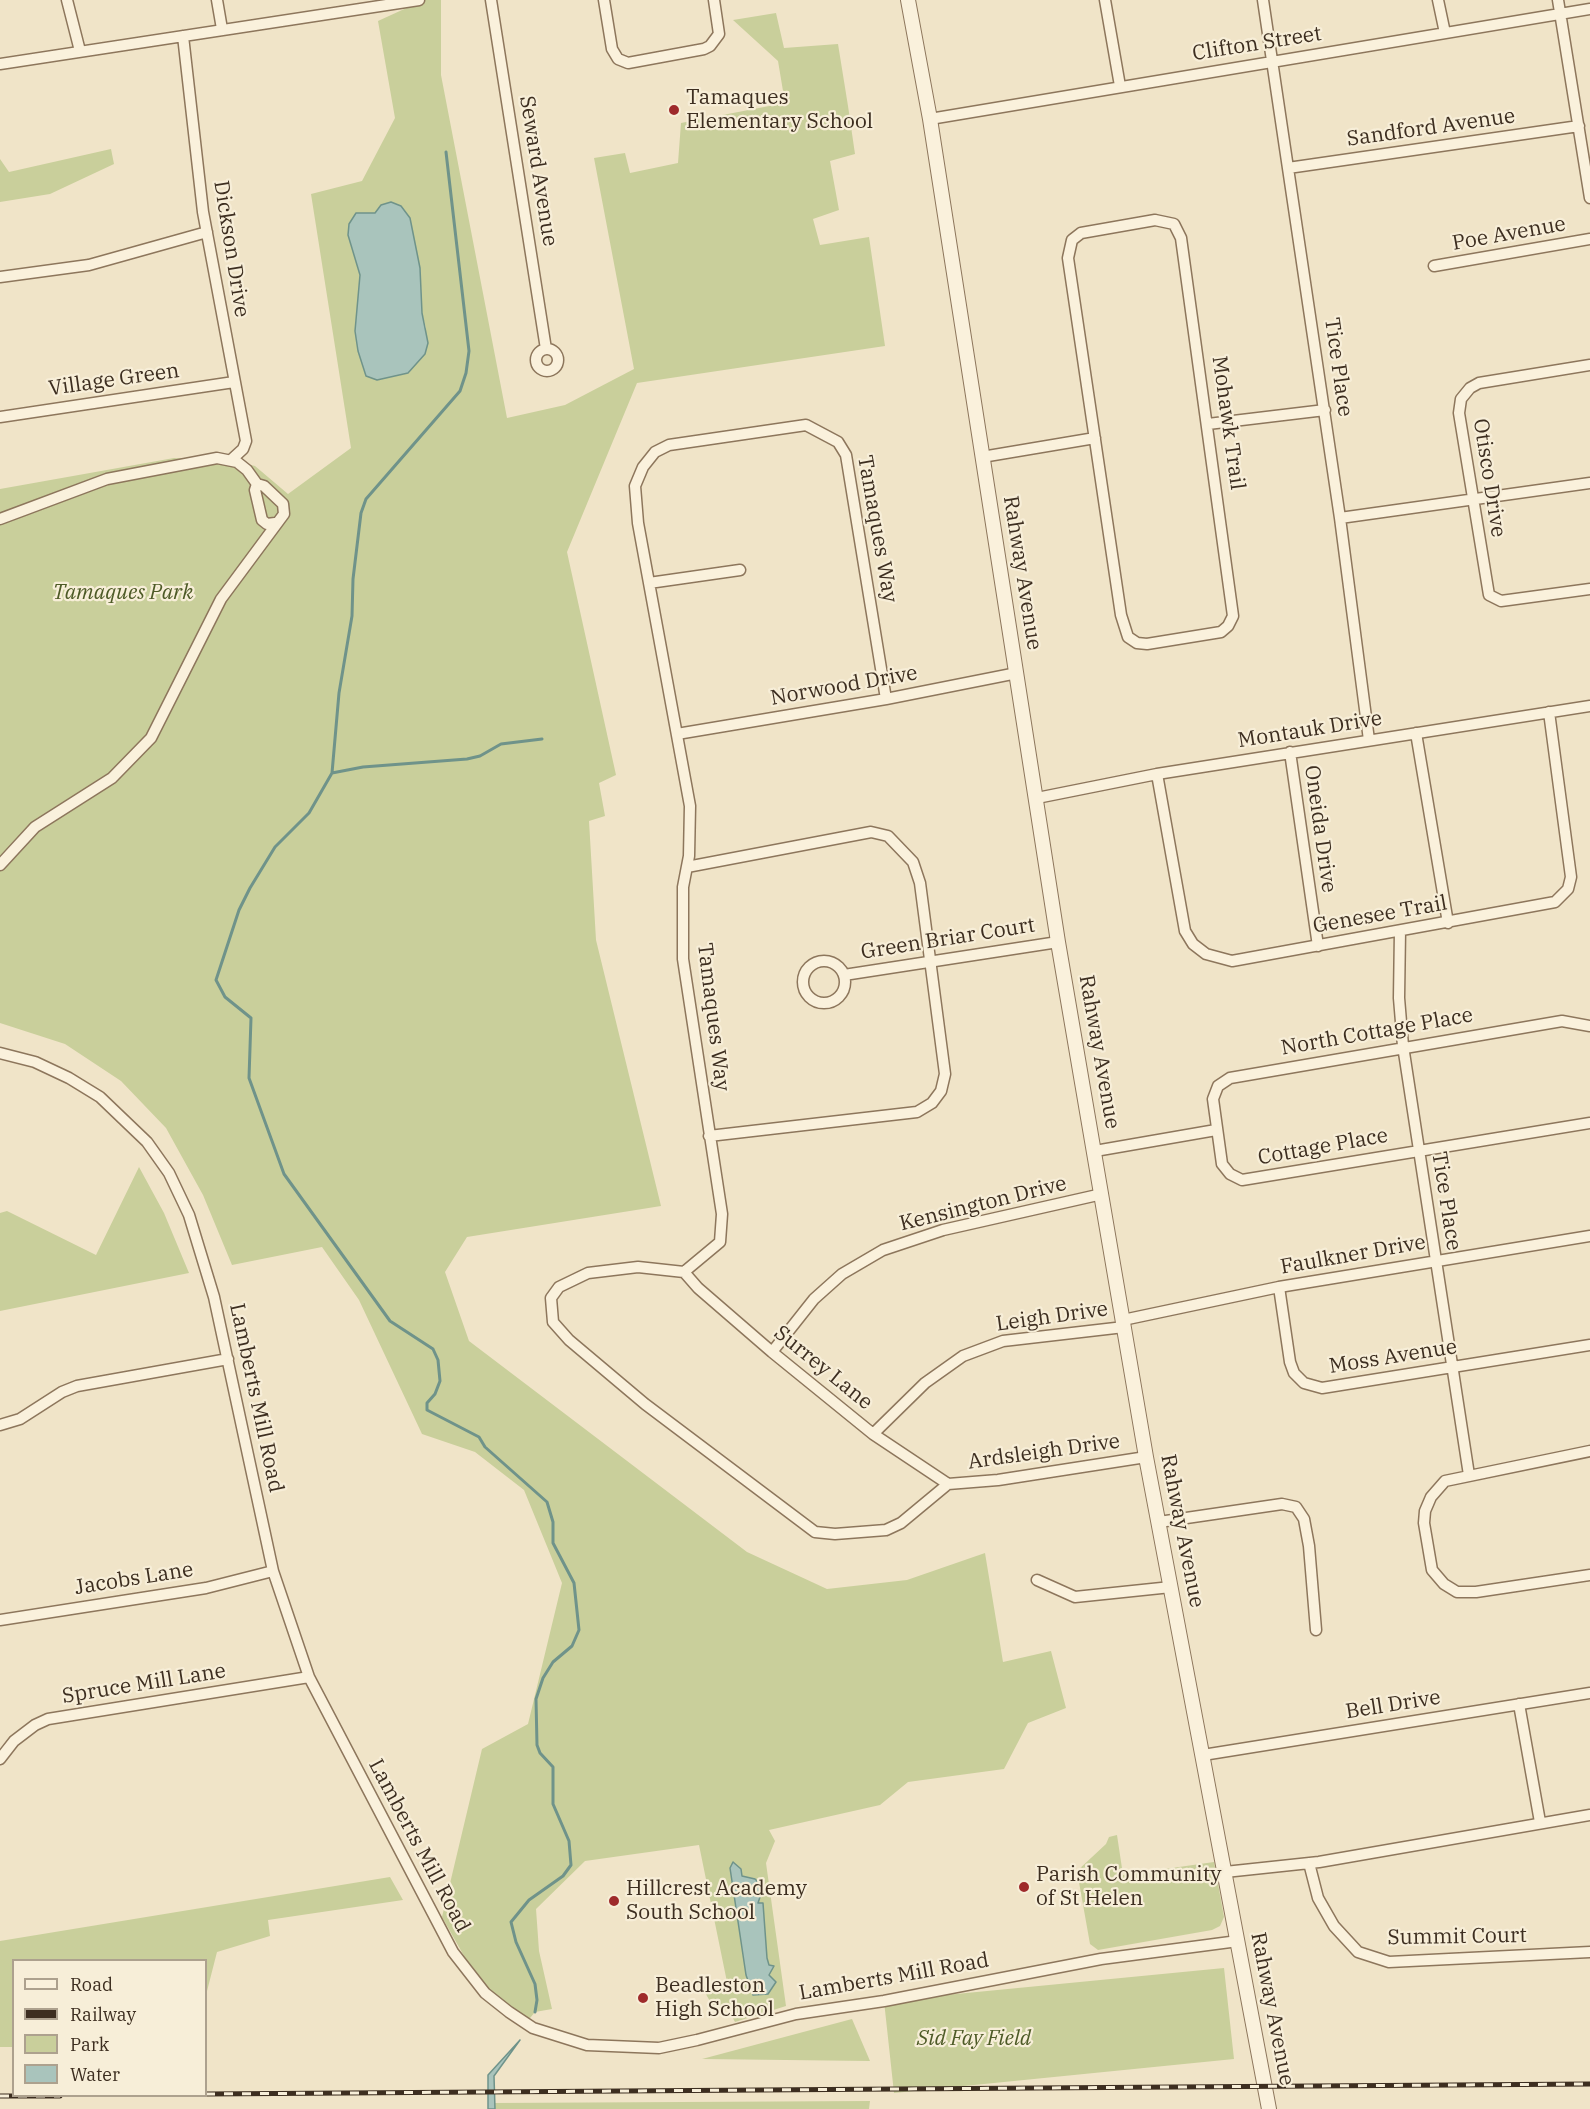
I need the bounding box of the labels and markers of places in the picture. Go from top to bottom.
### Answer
place label: Tamaques Elementary School [686,85,873,135]
marker: Tamaques Elementary School [667,103,681,117]
place label: Parish Community of St Helen [1036,1862,1221,1912]
place label: Hillcrest Academy South School [626,1876,807,1926]
marker: Parish Community of St Helen [1017,1880,1031,1894]
marker: Hillcrest Academy South School [607,1894,621,1908]
place label: Beadleston High School [655,1973,774,2023]
marker: Beadleston High School [636,1991,650,2005]

